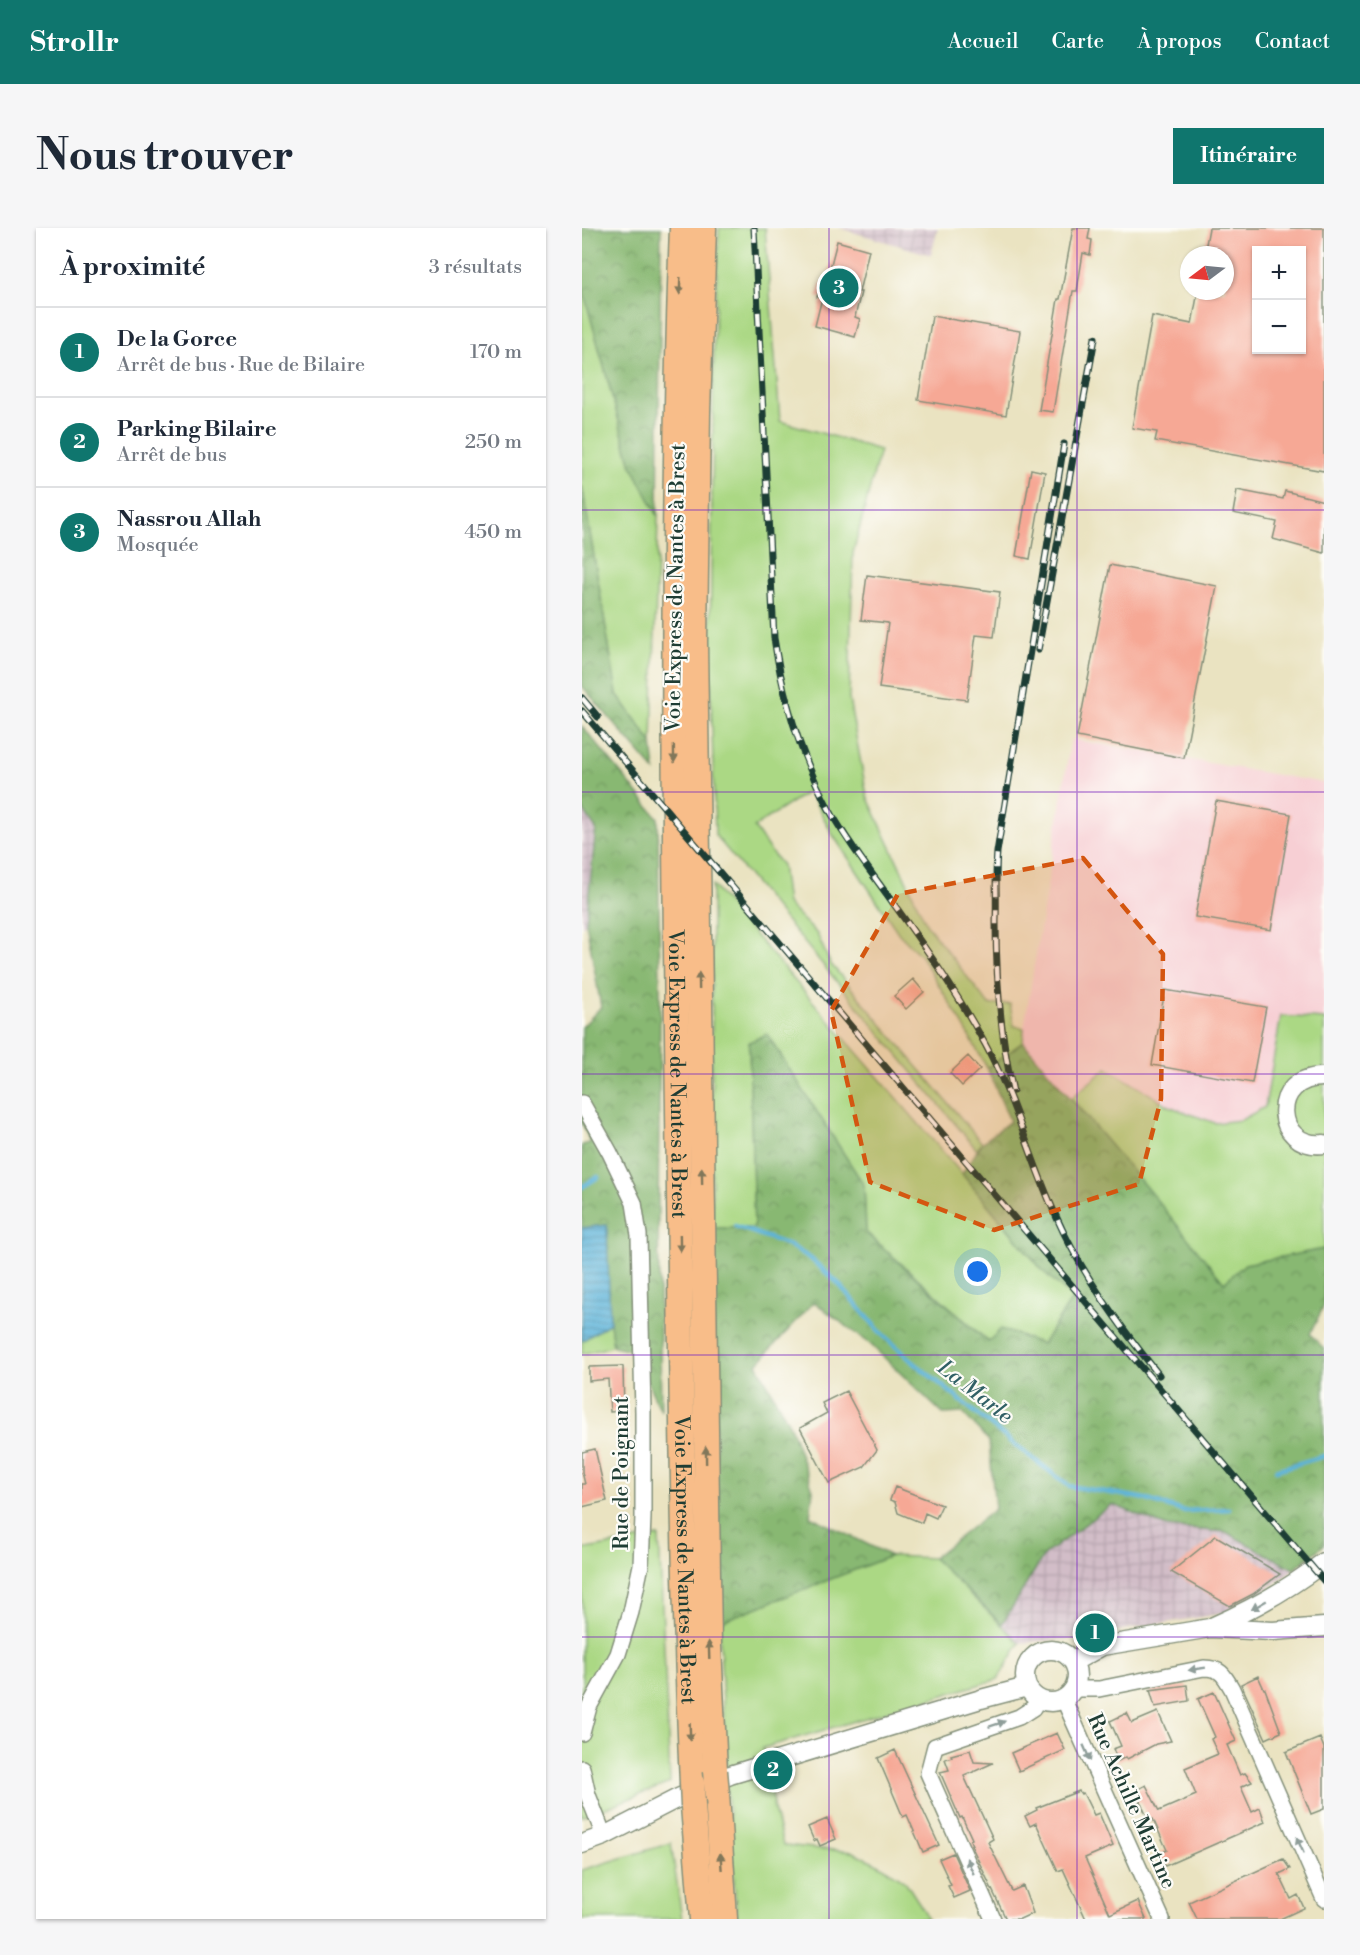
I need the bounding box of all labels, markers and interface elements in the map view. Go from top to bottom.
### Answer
text: Strollr [30,25,119,60]
text: Accueil [948,29,1019,55]
text: Carte [1052,29,1104,55]
text: À propos [1137,29,1222,55]
text: Contact [1255,29,1330,55]
button: Itinéraire [1173,128,1324,184]
text: Nous trouver [36,130,294,183]
north arrow [1180,246,1234,300]
map controls [1252,246,1306,354]
button: + [1252,246,1306,300]
text: À proximité [60,251,205,283]
text: 3 résultats [429,255,522,280]
pin: 3 [820,266,858,310]
one-way arrow [675,277,685,296]
button: − [1252,300,1306,354]
text: De la Gorce [117,326,237,353]
text: 1 [75,340,84,365]
text: 170 m [470,340,522,365]
text: Arrêt de bus · Rue de Bilaire [117,353,365,378]
text: Parking Bilaire [117,416,277,443]
text: 2 [73,430,86,455]
text: 250 m [465,430,522,455]
text: Arrêt de bus [117,443,227,468]
street label: Voie Express de Nantes à Brest [660,443,692,734]
text: Nassrou Allah [117,506,261,533]
text: 3 [73,520,86,545]
text: 450 m [464,520,522,545]
text: Mosquée [117,533,199,558]
one-way arrow [669,745,679,764]
street label: Voie Express de Nantes à Brest [662,928,691,1219]
one-way arrow [695,971,704,990]
one-way arrow [697,1166,707,1185]
one-way arrow [675,1234,684,1253]
your location [963,1257,992,1286]
water label: La Marle [931,1354,1018,1430]
street label: Rue de Poignant [609,1395,635,1550]
street label: Voie Express de Nantes à Brest [668,1414,701,1705]
one-way arrow [701,1445,711,1464]
one-way arrow [1251,1599,1267,1610]
pin: 1 [1076,1610,1114,1656]
one-way arrow [705,1640,714,1659]
one-way arrow [1188,1665,1207,1674]
street label: Rue Achille Martine [1081,1710,1181,1893]
one-way arrow [988,1719,1006,1729]
one-way arrow [685,1723,694,1742]
one-way arrow [1083,1744,1093,1762]
pin: 2 [754,1748,792,1792]
one-way arrow [1296,1837,1305,1854]
one-way arrow [716,1851,725,1870]
one-way arrow [965,1857,974,1874]

